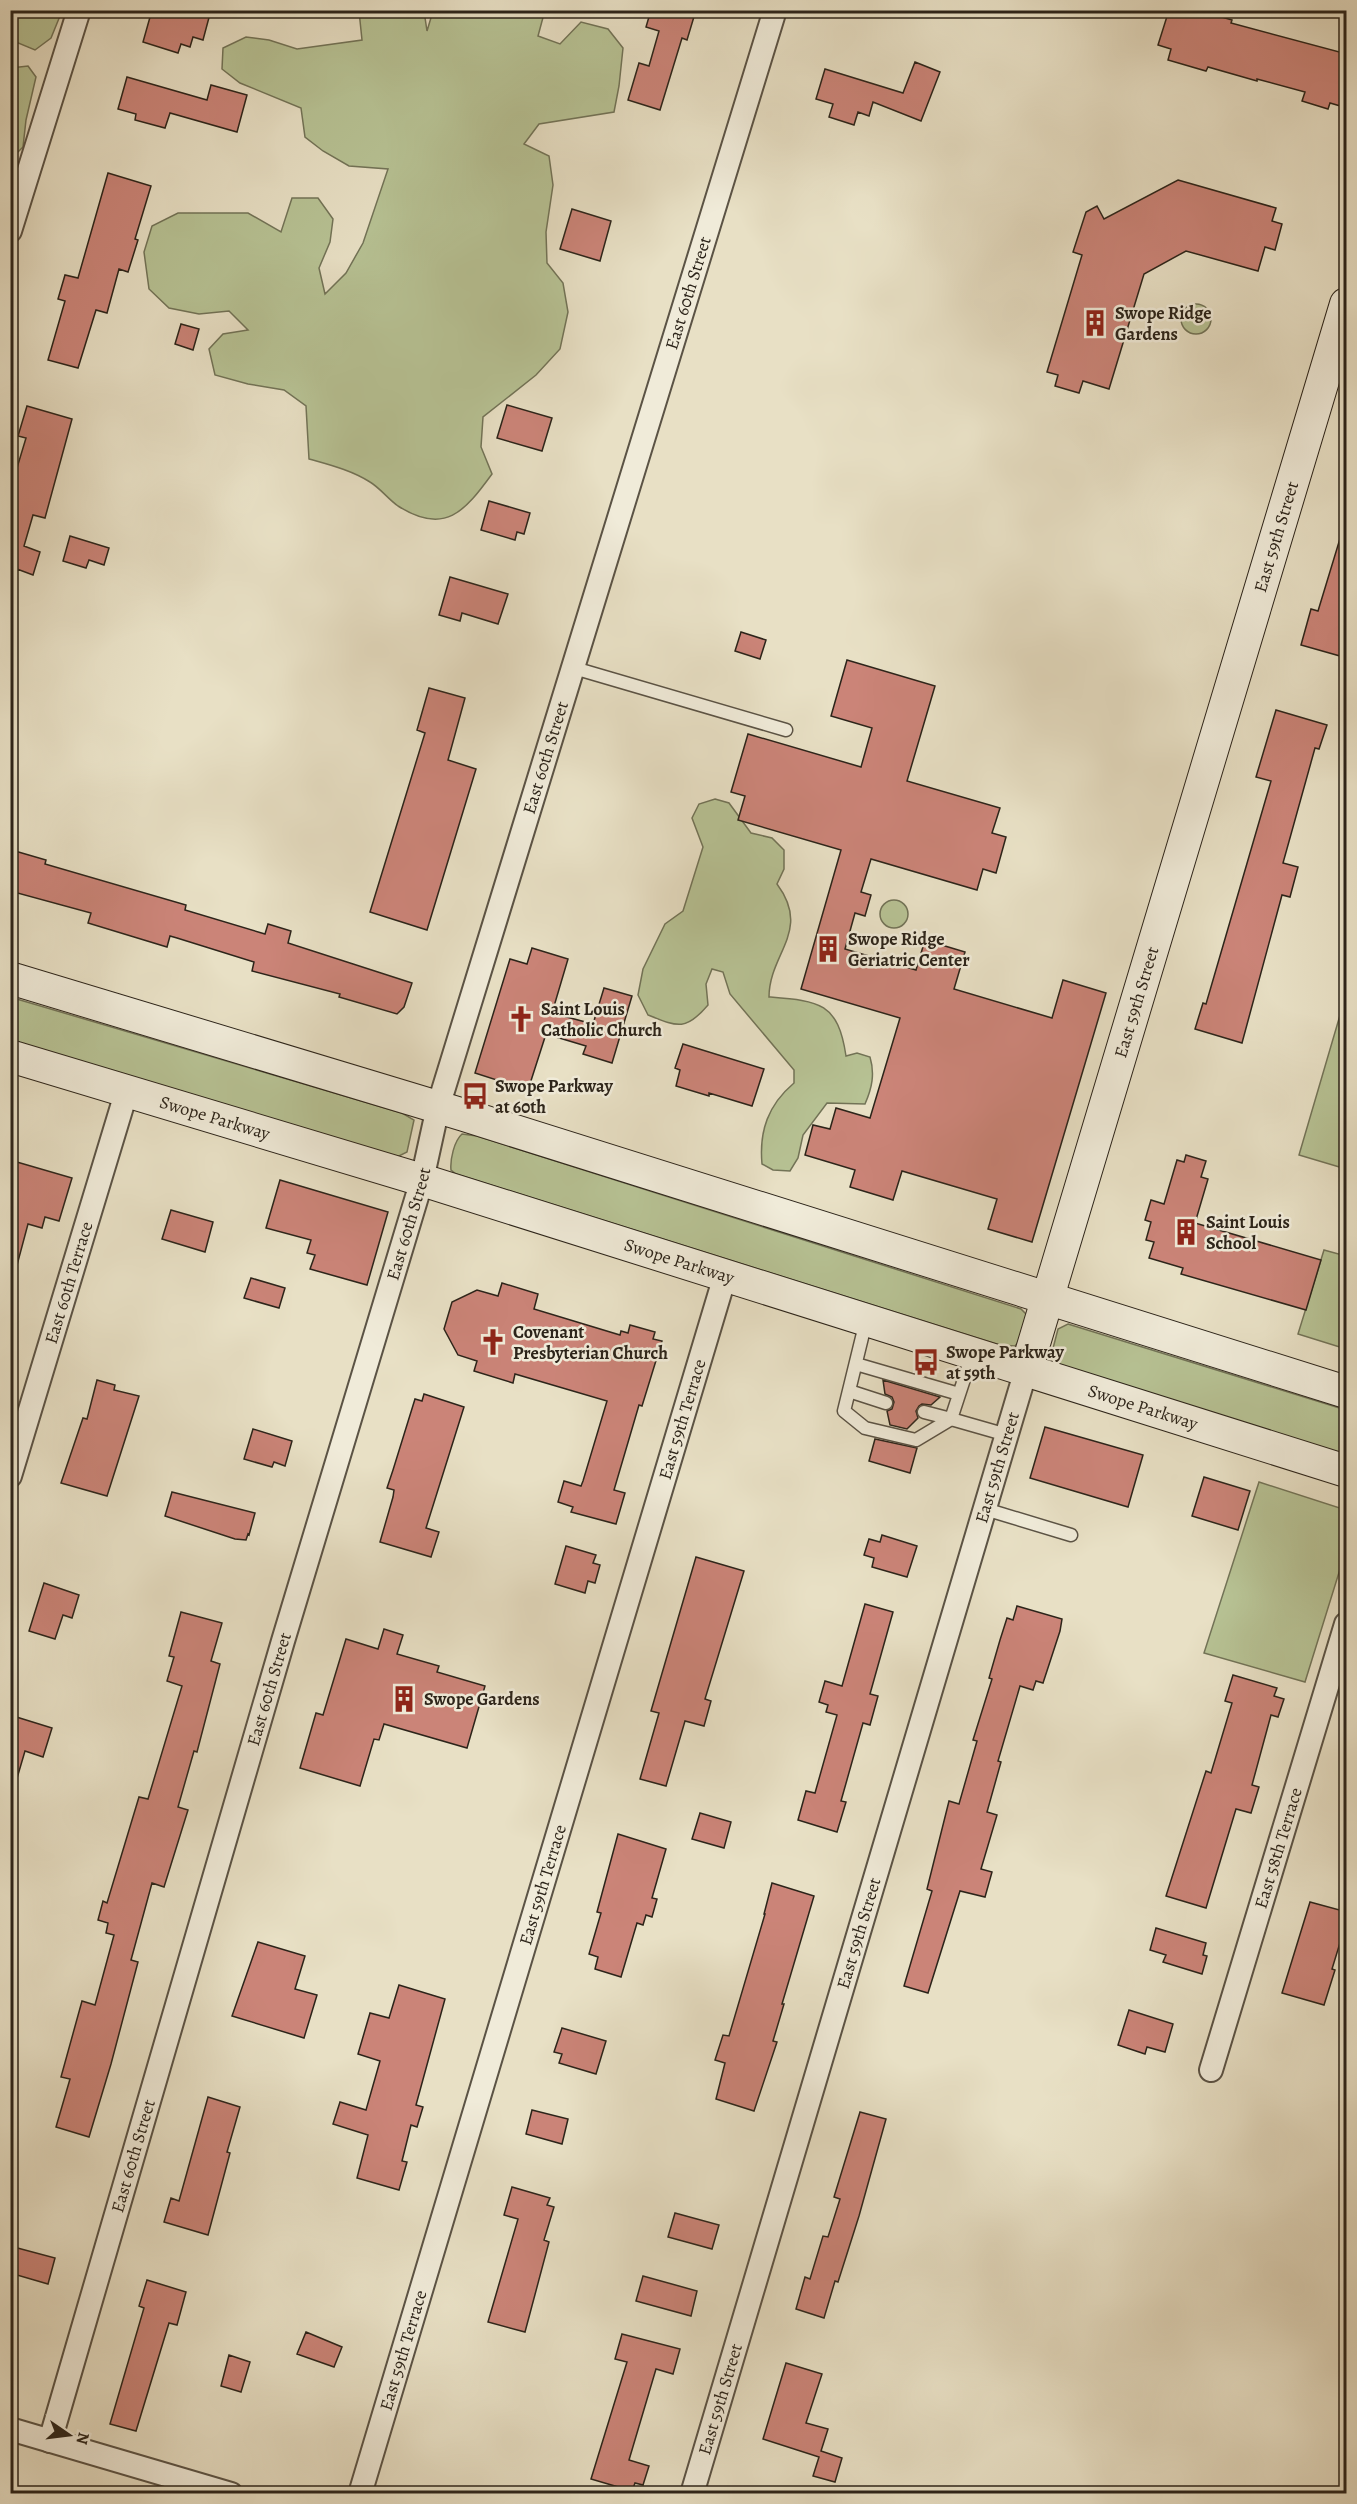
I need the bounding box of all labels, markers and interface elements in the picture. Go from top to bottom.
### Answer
street label: East 60th Street [659,234,717,352]
place label: Swope Ridge Gardens [1115,301,1212,346]
building icon: Swope Ridge Gardens [1080,308,1110,338]
street label: East 59th Street [1248,478,1304,595]
street label: East 60th Street [517,698,574,817]
place label: Swope Ridge Geriatric Center [848,927,970,972]
building icon: Swope Ridge Geriatric Center [813,934,843,964]
street label: East 59th Street [1108,944,1164,1061]
place label: Saint Louis Catholic Church [541,997,662,1042]
church icon: Saint Louis Catholic Church [506,1004,536,1034]
place label: Swope Parkway at 60th [495,1074,613,1119]
bus stop icon: Swope Parkway at 60th [460,1081,490,1111]
street label: Swope Parkway [157,1090,274,1146]
street label: East 60th Street [380,1165,436,1283]
place label: Saint Louis School [1206,1210,1290,1255]
building icon: Saint Louis School [1171,1217,1201,1247]
street label: East 60th Terrace [39,1219,98,1347]
street label: Swope Parkway [621,1232,738,1290]
place label: Covenant Presbyterian Church [513,1320,668,1365]
church icon: Covenant Presbyterian Church [478,1327,508,1357]
place label: Swope Parkway at 59th [946,1340,1064,1385]
bus stop icon: Swope Parkway at 59th [911,1347,941,1377]
street label: East 59th Terrace [653,1356,711,1482]
street label: Swope Parkway [1085,1378,1202,1436]
street label: East 59th Street [969,1409,1025,1526]
street label: East 60th Street [241,1630,297,1749]
building icon: Swope Gardens [389,1684,419,1714]
place label: Swope Gardens [424,1687,540,1711]
street label: East 58th Terrace [1249,1784,1308,1911]
street label: East 59th Terrace [513,1822,572,1948]
street label: East 59th Street [831,1875,887,1992]
street label: East 60th Street [105,2096,161,2215]
street label: East 59th Terrace [374,2287,432,2414]
street label: East 59th Street [692,2341,748,2458]
north arrow [39,2405,99,2465]
text: N [70,2430,95,2447]

